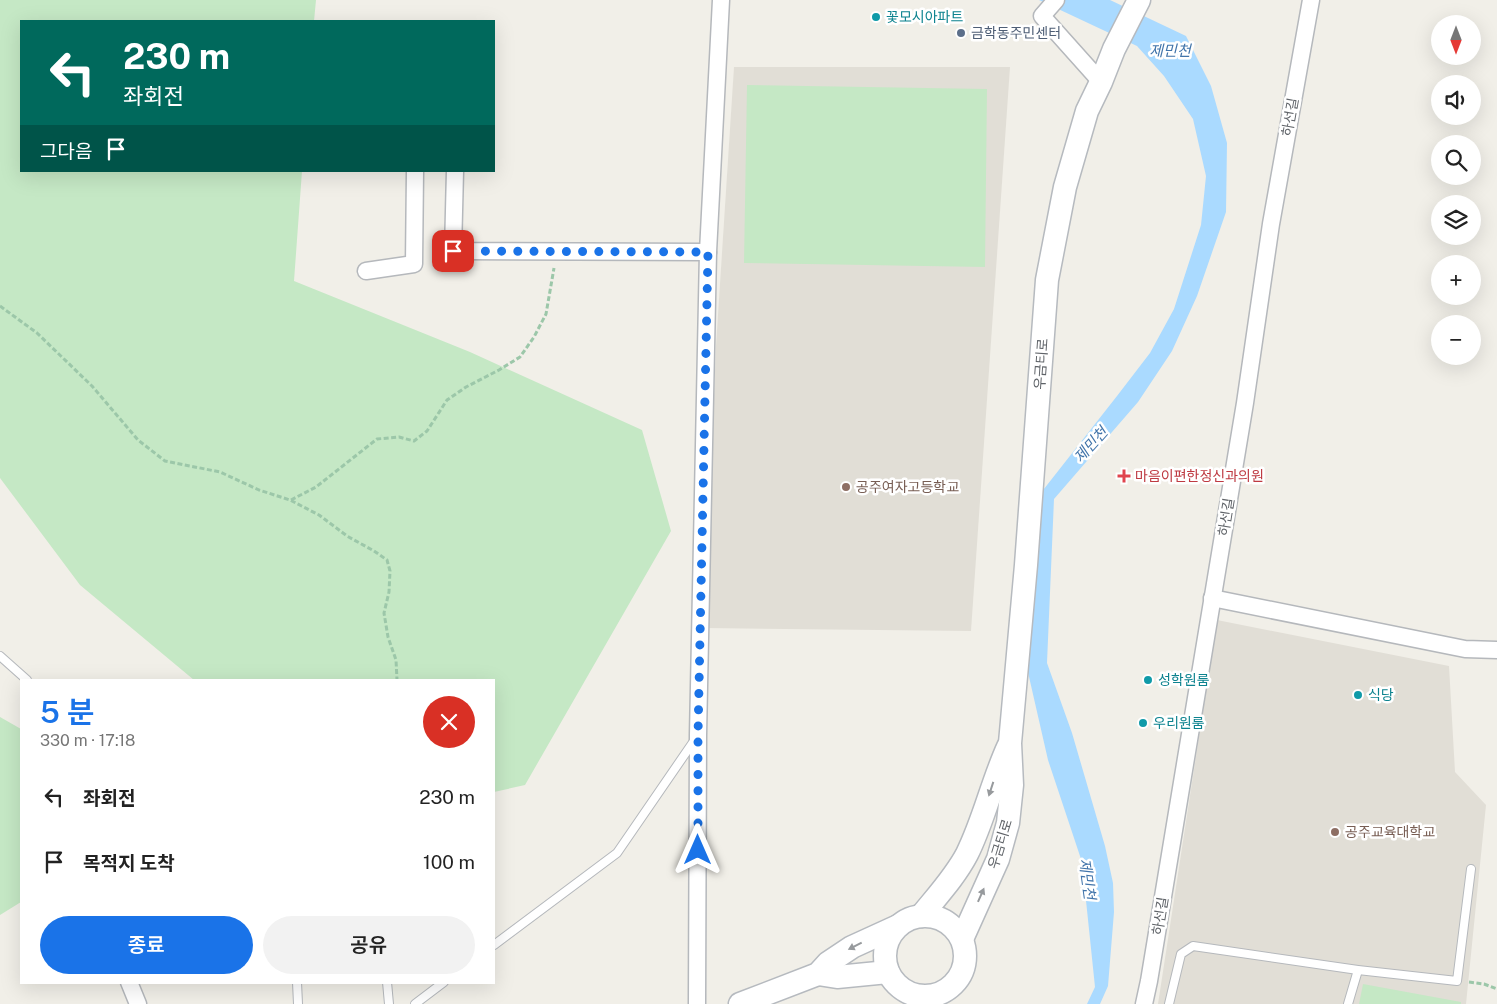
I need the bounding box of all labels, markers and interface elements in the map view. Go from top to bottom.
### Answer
place label: 꽃모시아파트 [886,9,963,25]
marker: 꽃모시아파트 [870,11,882,23]
north arrow [1431,15,1481,65]
map controls [1431,15,1481,365]
place label: 금학동주민센터 [971,25,1061,41]
marker: 금학동주민센터 [955,27,967,39]
text: 230 m [123,36,230,77]
icon: left [40,40,105,105]
water label: 제민천 [1149,42,1193,59]
button: sound [1431,75,1481,125]
text: 좌회전 [123,83,184,109]
street label: 하선길 [1279,97,1301,137]
icon: arrive [102,135,130,163]
button: search [1431,135,1481,185]
text: 그다음 [40,140,92,162]
button: layers [1431,195,1481,245]
pin [432,230,474,272]
icon: arrive [439,237,467,265]
button: + [1431,255,1481,305]
button: − [1431,315,1481,365]
street label: 우금티로 [1031,338,1051,390]
water label: 제민천 [1070,422,1112,466]
place label: 마음이편한정신과의원 [1135,468,1264,484]
marker: 마음이편한정신과의원 [1117,469,1131,483]
place label: 공주여자고등학교 [856,479,959,495]
marker: 공주여자고등학교 [840,481,852,493]
street label: 하선길 [1215,497,1237,537]
place label: 성학원룸 [1158,672,1210,688]
marker: 성학원룸 [1142,674,1154,686]
place label: 식당 [1368,687,1394,703]
marker: 식당 [1352,689,1364,701]
text: 5 분 [40,694,94,730]
button: close [423,696,475,748]
place label: 우리원룸 [1153,715,1205,731]
marker: 우리원룸 [1137,717,1149,729]
text: 330 m · 17:18 [40,731,135,750]
one-way arrow [987,781,995,796]
icon: left [40,783,68,811]
text: 230 m [419,786,475,808]
text: 좌회전 [83,787,135,809]
street label: 우금티로 [985,817,1015,871]
position arrow [671,823,723,875]
place label: 공주교육대학교 [1345,824,1435,840]
marker: 공주교육대학교 [1329,826,1341,838]
icon: arrive [40,848,68,876]
text: 100 m [423,851,475,873]
text: 목적지 도착 [83,852,175,874]
water label: 제민천 [1076,857,1099,903]
one-way arrow [978,888,986,902]
street label: 하선길 [1149,896,1171,936]
button: 종료 [40,916,253,974]
button: 공유 [263,916,475,974]
one-way arrow [848,942,862,950]

